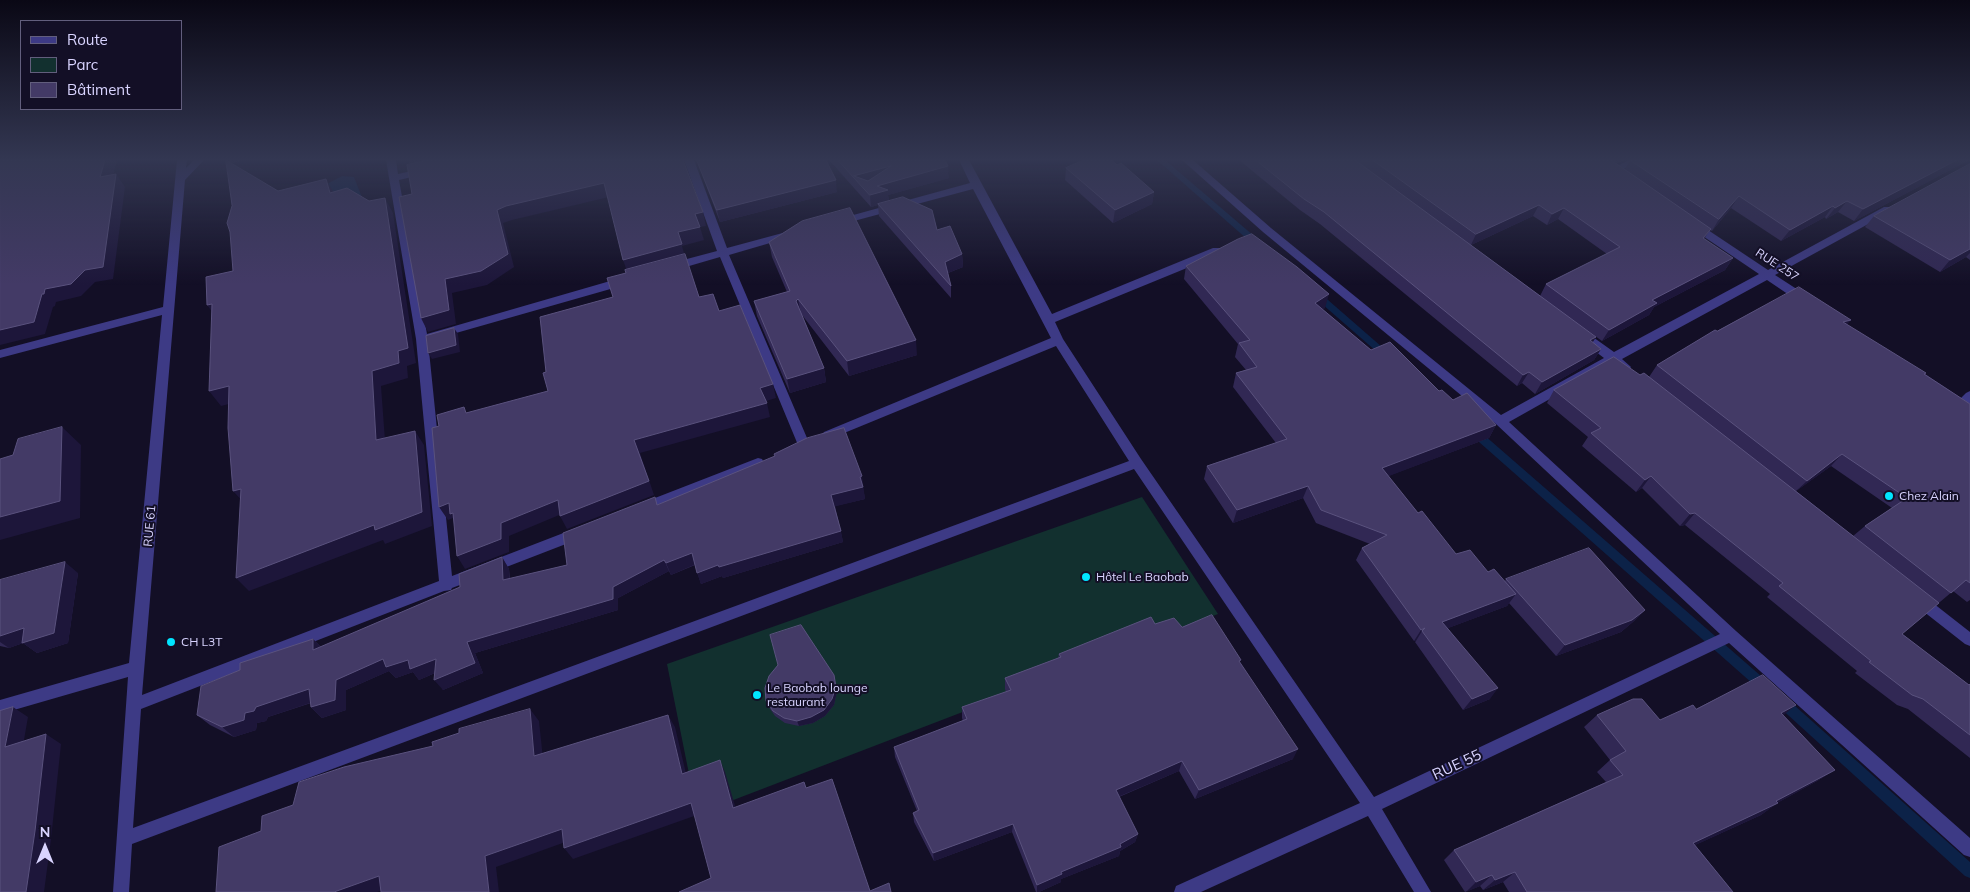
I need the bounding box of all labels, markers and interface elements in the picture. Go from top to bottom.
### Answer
legend [20,20,182,110]
text: Route [67,30,108,49]
text: Parc [67,55,98,74]
text: Bâtiment [67,80,130,99]
street label: RUE 257 [1753,246,1801,284]
place label: Chez Alain [1899,489,1959,503]
marker: Chez Alain [1883,490,1895,502]
street label: RUE 61 [141,505,159,547]
place label: Hôtel Le Baobab [1096,570,1189,584]
marker: Hôtel Le Baobab [1080,571,1092,583]
place label: CH L3T [181,635,223,649]
marker: CH L3T [165,636,177,648]
place label: Le Baobab lounge restaurant [767,681,868,709]
marker: Le Baobab lounge restaurant [751,689,763,701]
street label: RUE 55 [1430,746,1484,784]
north arrow [20,822,70,872]
text: N [40,823,50,841]

